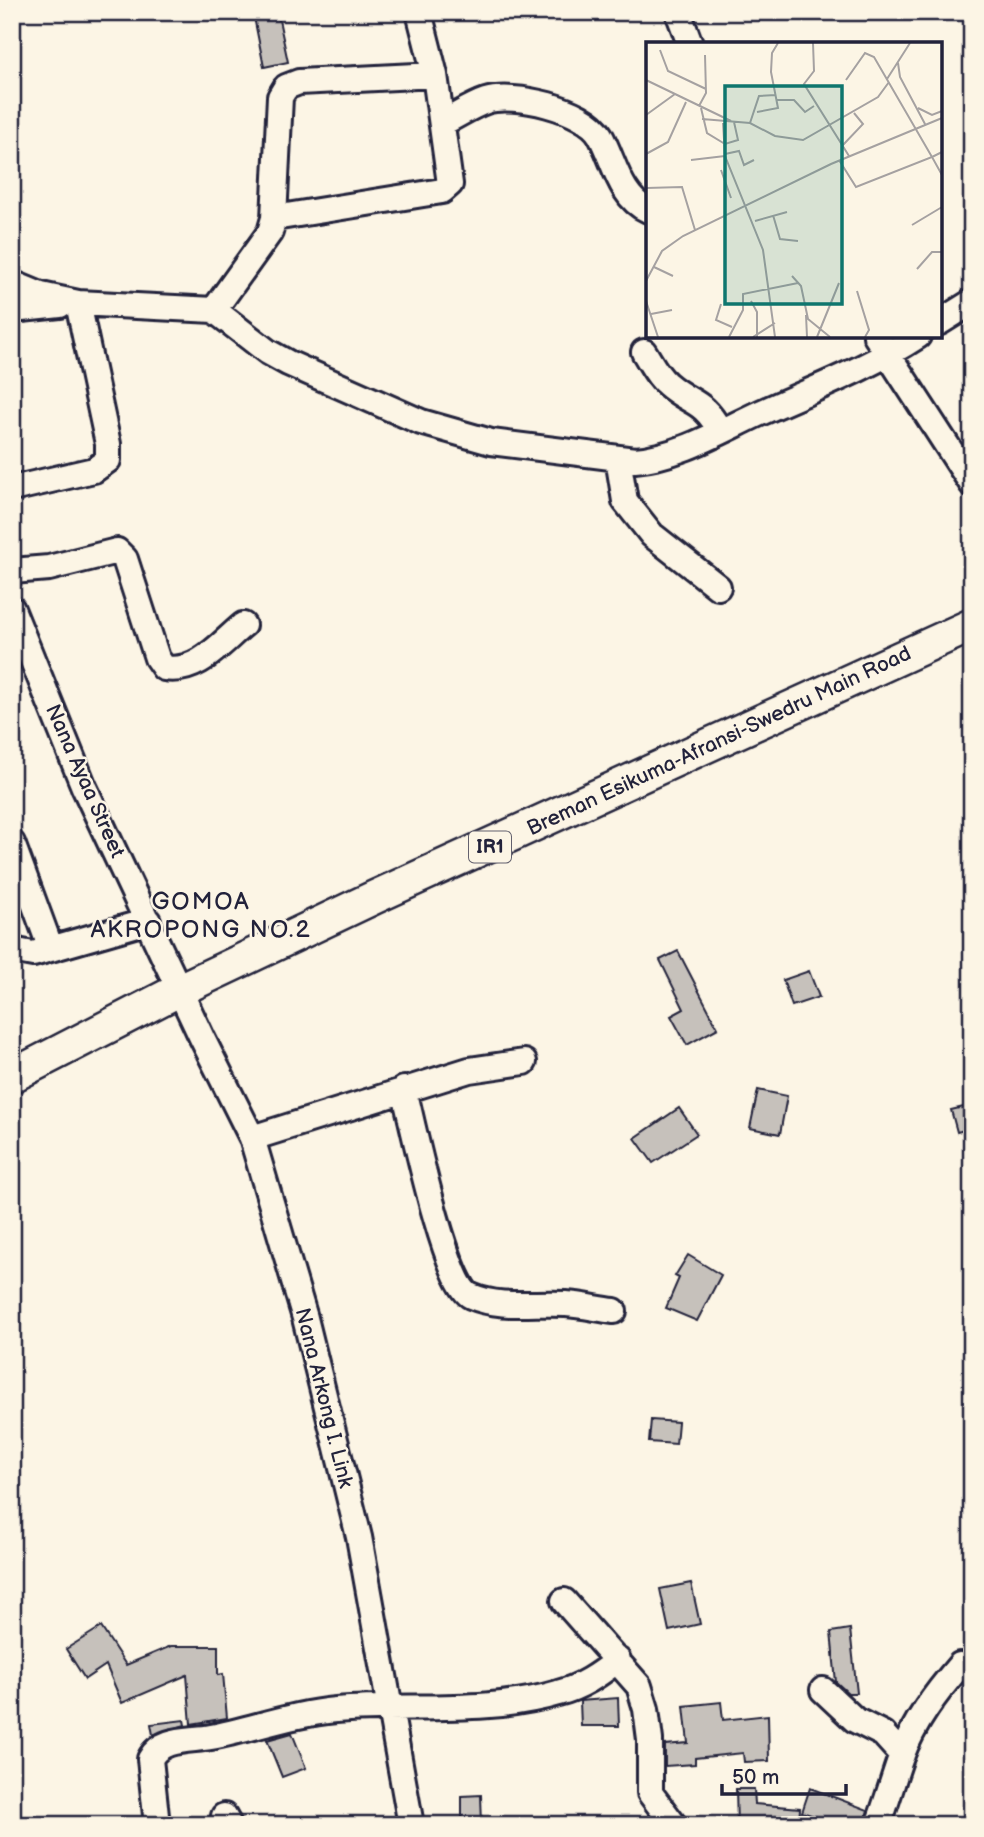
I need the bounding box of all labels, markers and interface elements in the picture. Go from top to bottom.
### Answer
inset map [646,42,942,338]
street label: Breman Esikuma-Afransi-Swedru Main Road [523,641,915,841]
street label: Nana Ayaa Street [40,700,130,862]
road number: IR1 [469,832,511,862]
district label: GOMOA AKROPONG NO.2 [90,887,312,944]
street label: Nana Arkong I. Link [290,1306,359,1491]
scale bar [722,1753,846,1797]
text: 50 m [732,1765,779,1790]

